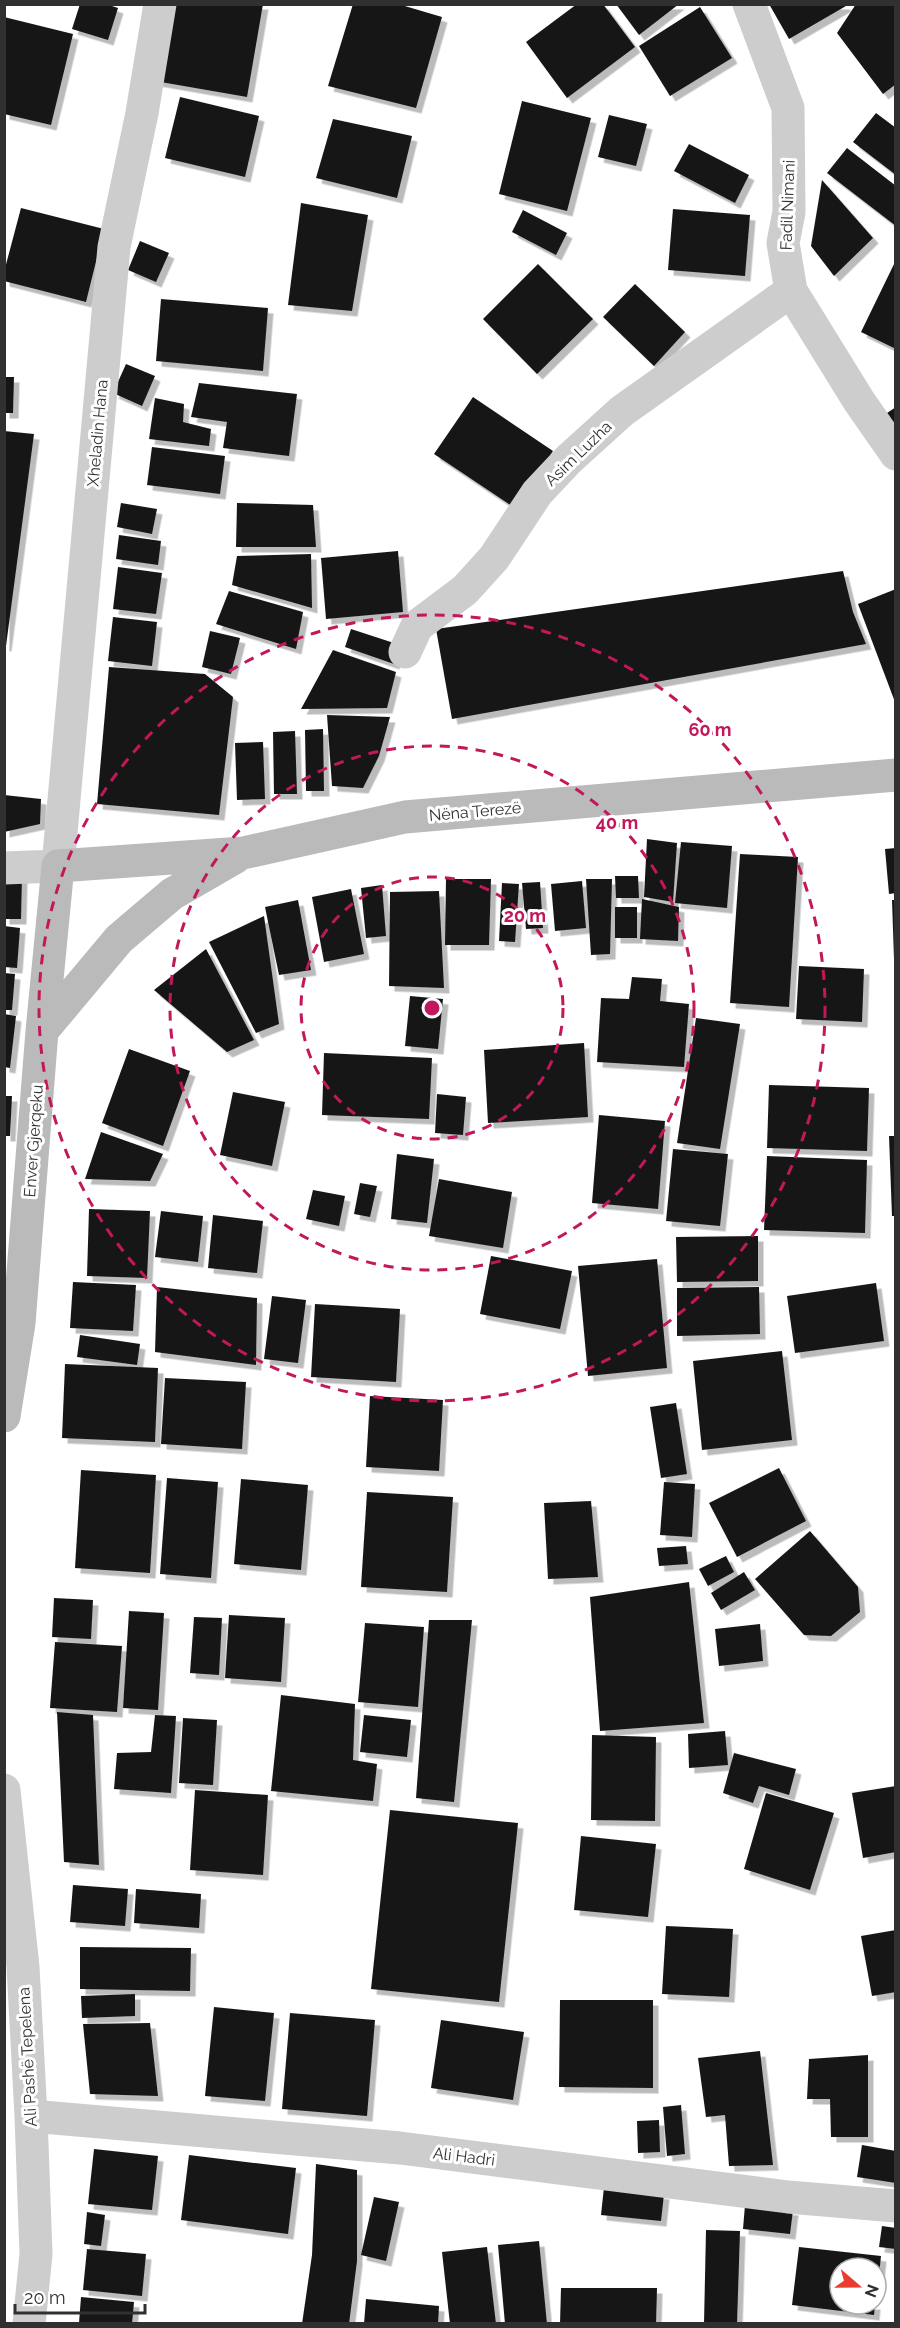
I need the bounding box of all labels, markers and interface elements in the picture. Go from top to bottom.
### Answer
street label: Fadil Nimani [776,159,799,251]
street label: Xheladin Hana [83,379,112,487]
street label: Asim Luzha [541,417,616,490]
text: 60 m [688,719,732,740]
street label: Nëna Terezë [428,798,522,825]
text: 40 m [596,812,638,833]
text: 20 m [504,905,546,926]
centre of rings [422,998,442,1018]
street label: Enver Gjerqeku [20,1084,47,1198]
street label: Ali Pashë Tepelena [14,1987,41,2127]
street label: Ali Hadri [432,2143,496,2170]
north arrow [828,2256,888,2316]
scale bar [15,2277,146,2315]
text: N [861,2282,883,2300]
text: 20 m [24,2287,66,2308]

